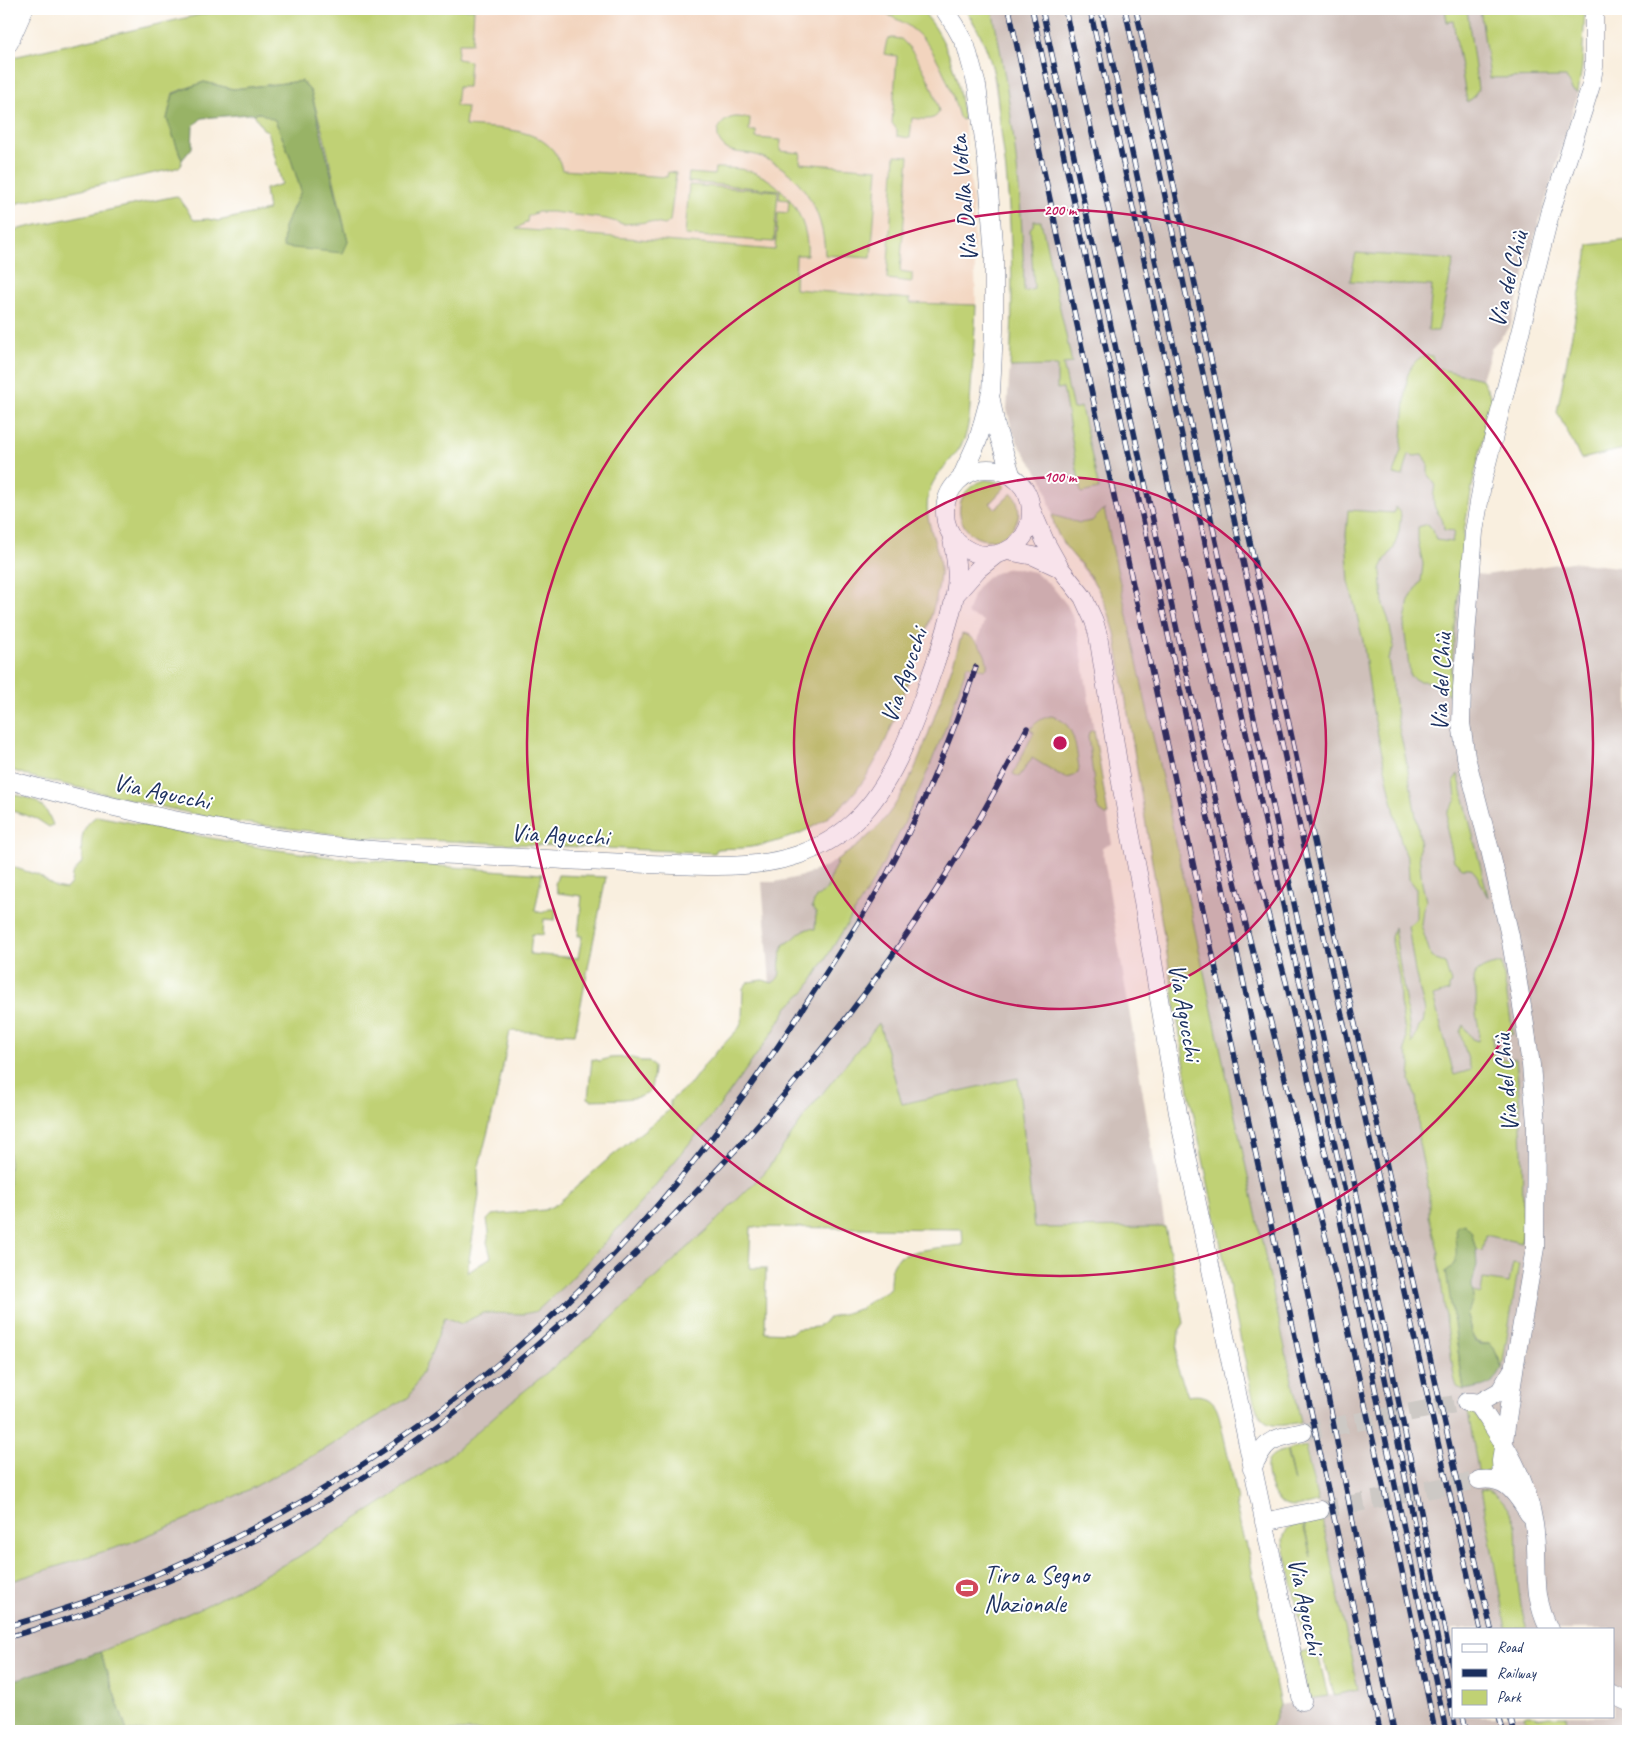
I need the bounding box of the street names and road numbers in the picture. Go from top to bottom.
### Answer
street label: Via Dalla Volta [942,132,985,263]
street label: Via del Chiù [1481,226,1536,331]
street label: Via Agucchi [873,621,936,727]
street label: Via del Chiù [1423,631,1459,732]
street label: Via Agucchi [111,766,216,819]
street label: Via Agucchi [510,816,613,854]
street label: Via Agucchi [1161,961,1210,1067]
street label: Via del Chiù [1486,1031,1526,1133]
street label: Via Agucchi [1280,1555,1333,1661]

